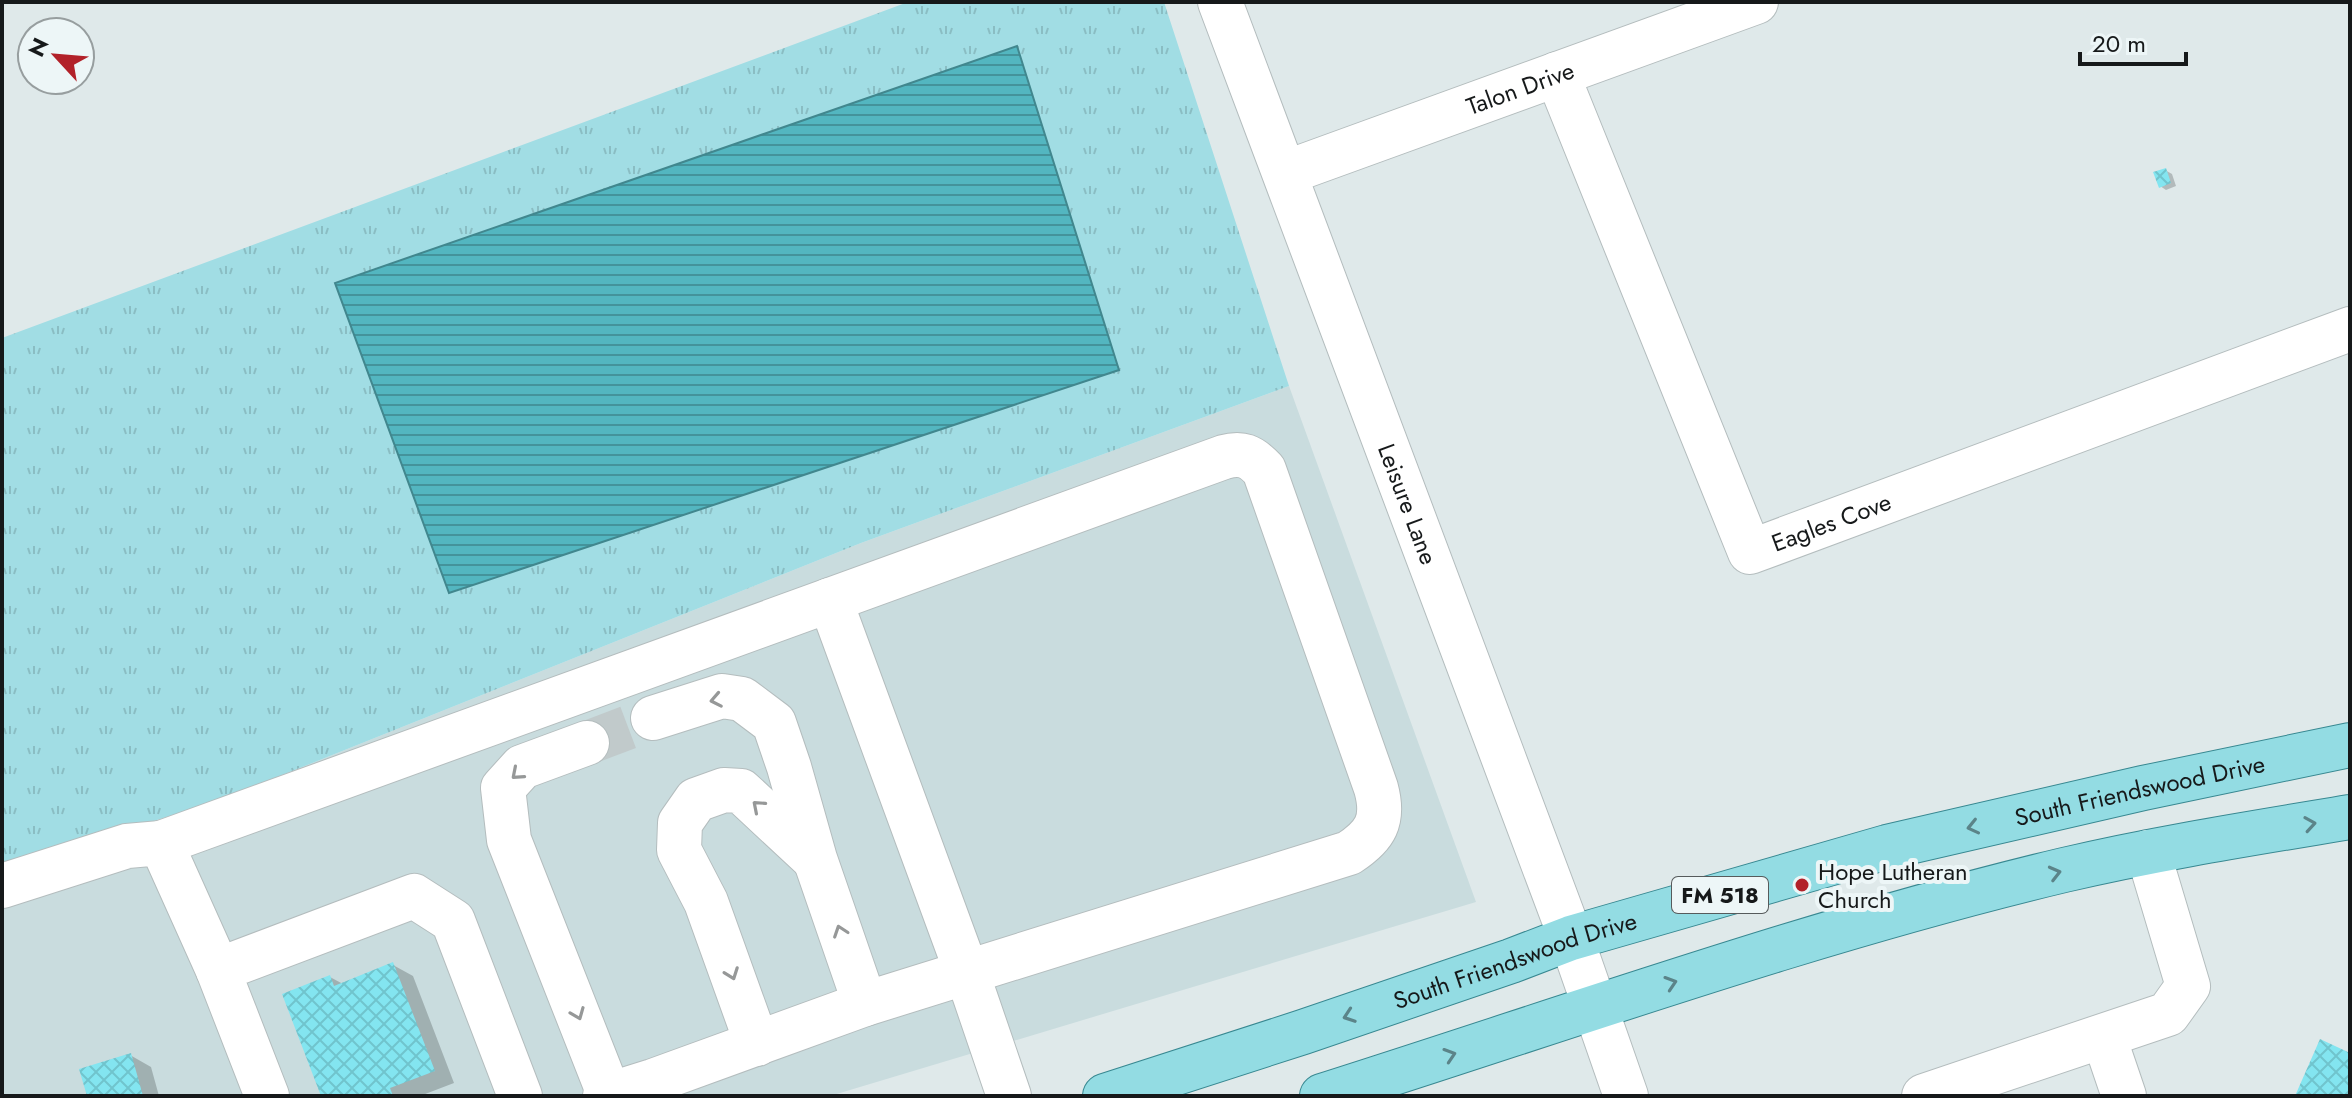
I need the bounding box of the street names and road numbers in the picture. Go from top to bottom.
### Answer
street label: Talon Drive [1461,52,1579,123]
street label: Leisure Lane [1370,438,1447,569]
street label: Eagles Cove [1766,484,1896,560]
street label: South Friendswood Drive [2011,746,2268,835]
road number: FM 518 [1672,877,1768,913]
street label: South Friendswood Drive [1389,903,1641,1017]

